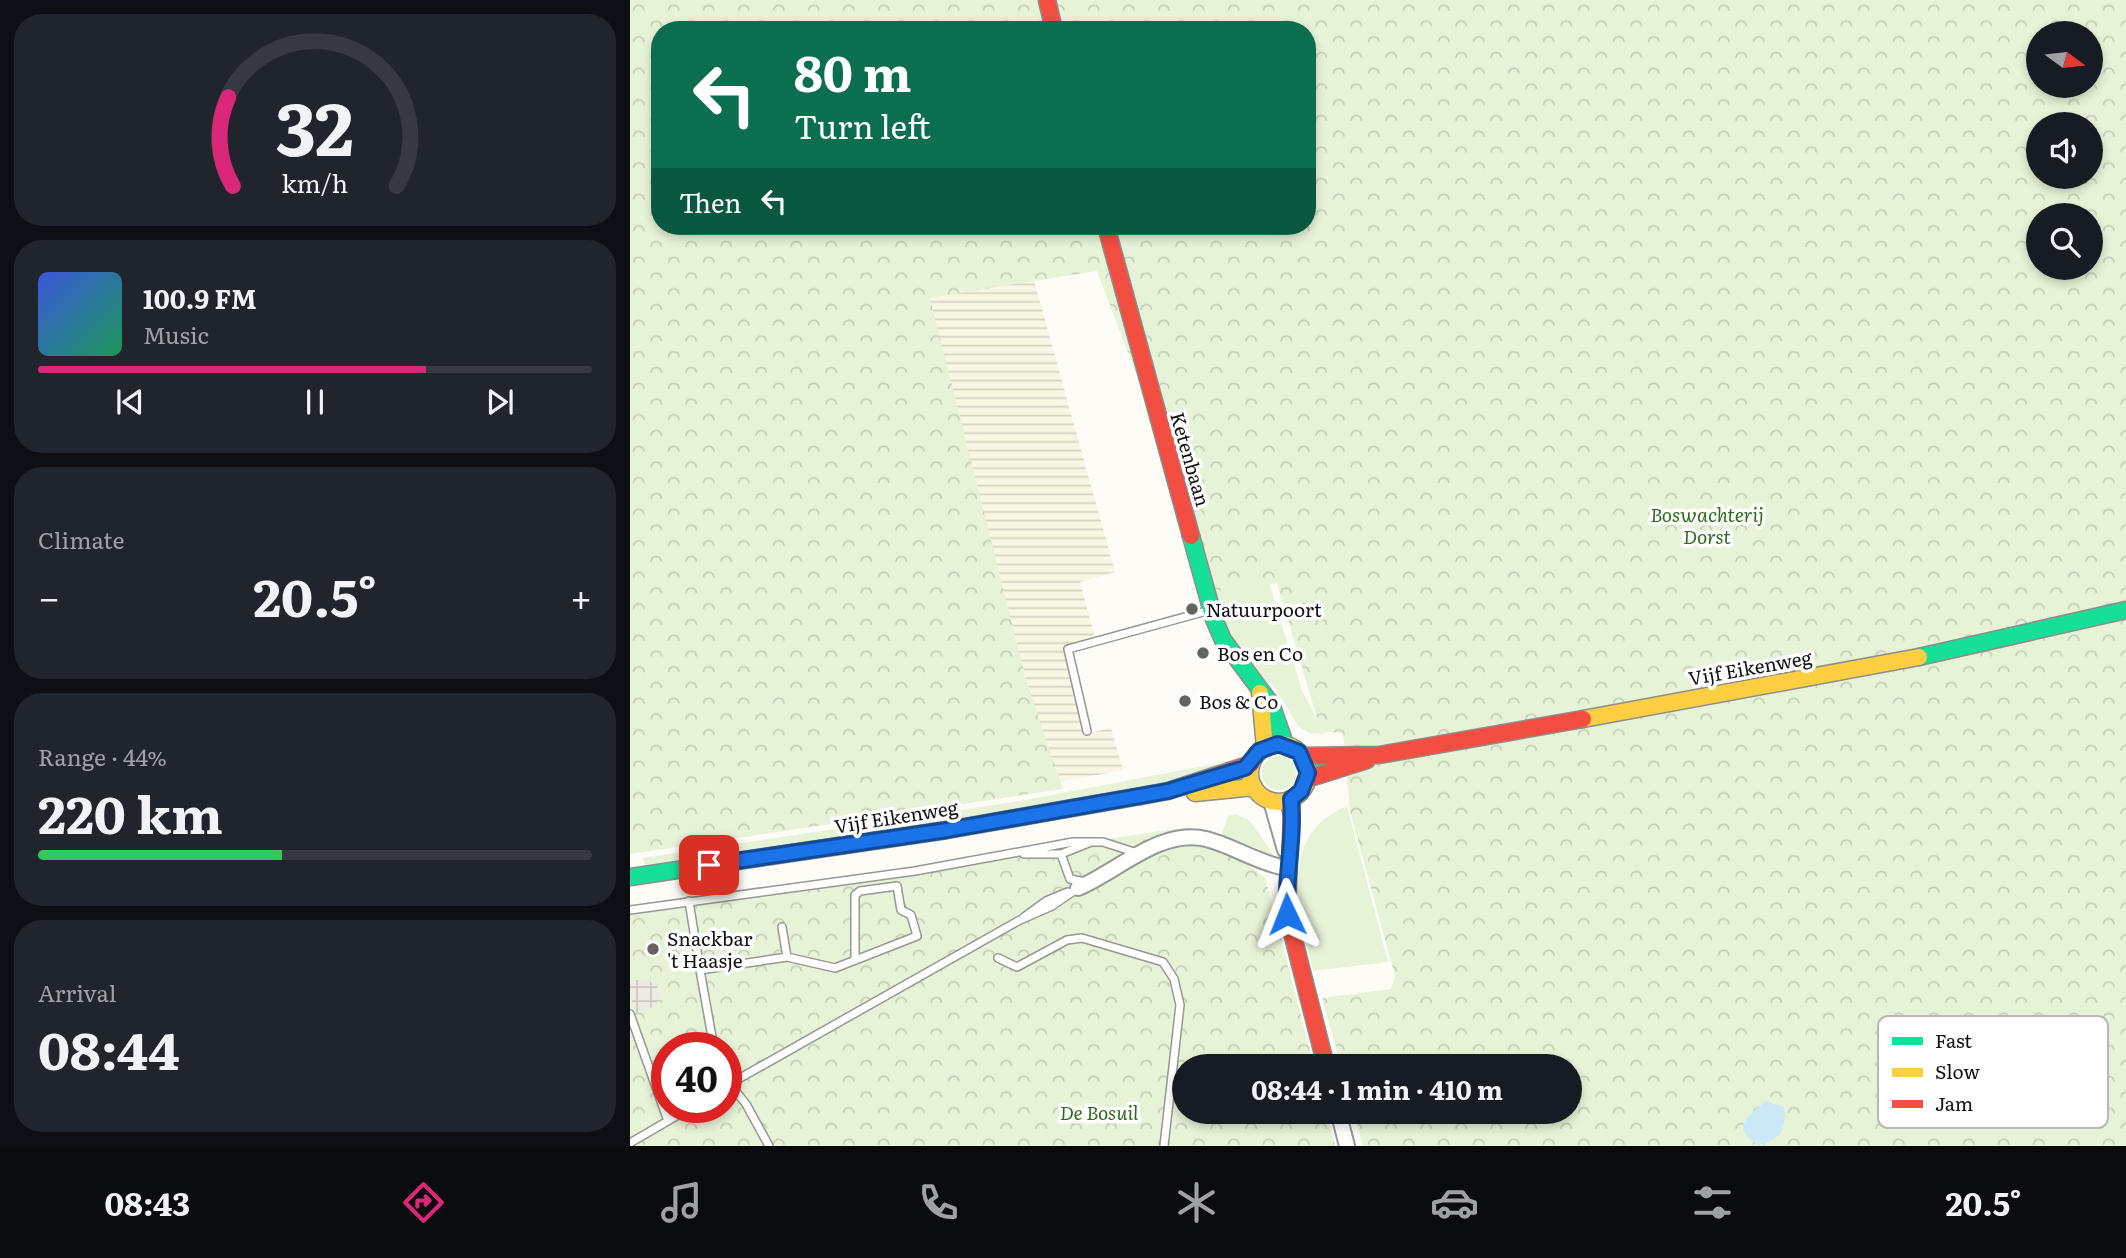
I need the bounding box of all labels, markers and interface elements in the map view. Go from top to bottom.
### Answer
north arrow [2026,21,2104,98]
map controls [2026,21,2103,280]
text: 80 m [794,34,912,107]
icon: left [679,49,770,140]
text: 32 [276,71,354,179]
text: Turn left [794,101,931,149]
button: sound [2026,112,2103,189]
text: km/h [282,164,348,201]
text: Then [679,182,741,221]
icon: left [755,182,793,220]
button: search [2026,203,2103,280]
text: 100.9 FM [143,278,257,317]
text: Music [143,317,209,351]
icon: previous [111,383,149,421]
icon: pause [296,383,334,421]
icon: next [481,383,519,421]
street label: Ketenbaan [1164,408,1218,510]
park label: Boswachterij Dorst [1650,500,1764,550]
text: Climate [38,522,124,556]
text: 20.5° [253,556,377,633]
text: − [38,567,60,624]
text: + [570,567,592,624]
place label: Natuurpoort [1206,595,1322,623]
marker: Natuurpoort [1184,601,1200,617]
place label: Bos en Co [1217,639,1303,667]
street label: Vijf Eikenweg [1686,642,1814,692]
marker: Bos en Co [1195,645,1211,661]
place label: Bos & Co [1199,687,1278,715]
marker: Bos & Co [1177,693,1193,709]
text: Range · 44% [38,739,167,773]
text: 220 km [38,773,223,850]
street label: Vijf Eikenweg [832,792,960,840]
pin [679,835,739,895]
icon: arrive [690,846,728,884]
position arrow [1250,877,1324,951]
place label: Snackbar 't Haasje [667,924,753,974]
marker: Snackbar 't Haasje [645,941,661,957]
text: Arrival [38,975,117,1009]
text: 08:44 [38,1009,180,1086]
legend [1878,1016,2108,1128]
text: Fast [1935,1026,1972,1054]
speed limit sign: 40 [651,1032,742,1123]
text: Slow [1935,1057,1980,1085]
text: 08:44 · 1 min · 410 m [1251,1069,1503,1108]
text: Jam [1935,1089,1973,1117]
park label: De Bosuil [1060,1098,1139,1126]
text: 08:43 [104,1178,190,1226]
icon: directions [399,1178,448,1227]
icon: music [657,1178,706,1227]
icon: phone [914,1178,963,1227]
icon: climate [1172,1178,1221,1227]
icon: car [1430,1178,1479,1227]
icon: filters [1688,1178,1737,1227]
text: 20.5° [1945,1178,2022,1226]

